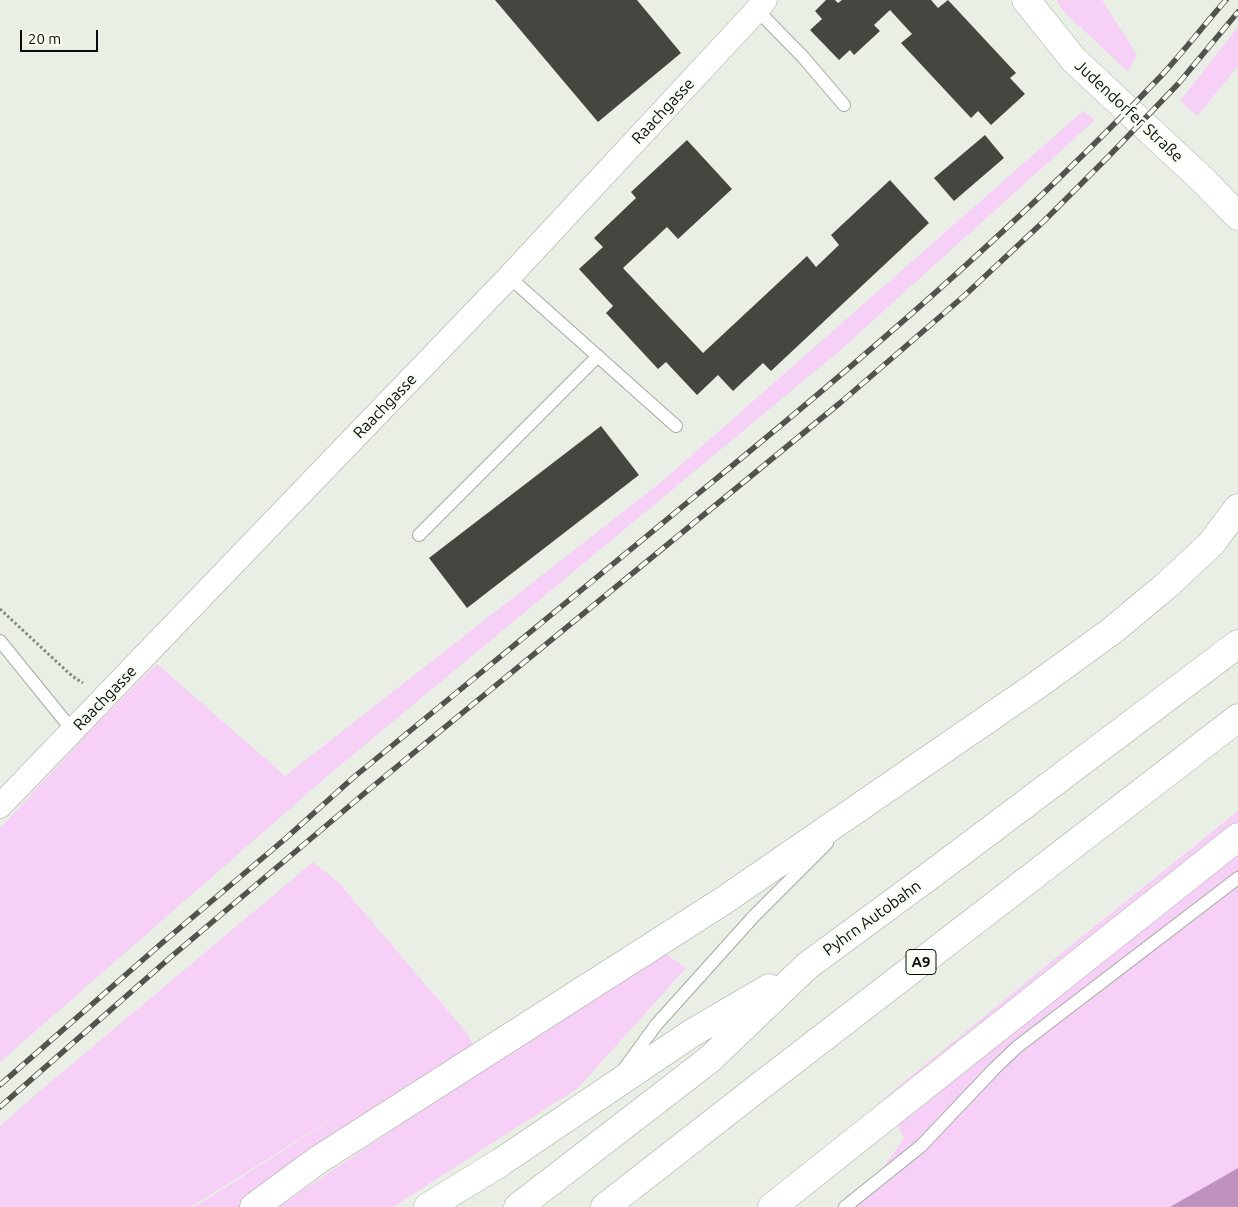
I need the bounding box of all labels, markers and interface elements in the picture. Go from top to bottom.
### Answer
scale bar [22,20,100,52]
text: 20 m [28,30,61,47]
street label: Judendorfer Straße [1071,56,1187,166]
street label: Raachgasse [628,74,698,148]
street label: Raachgasse [349,369,421,443]
street label: Raachgasse [69,661,141,735]
street label: Pyhrn Autobahn [819,876,925,960]
road number: A9 [906,950,936,974]

